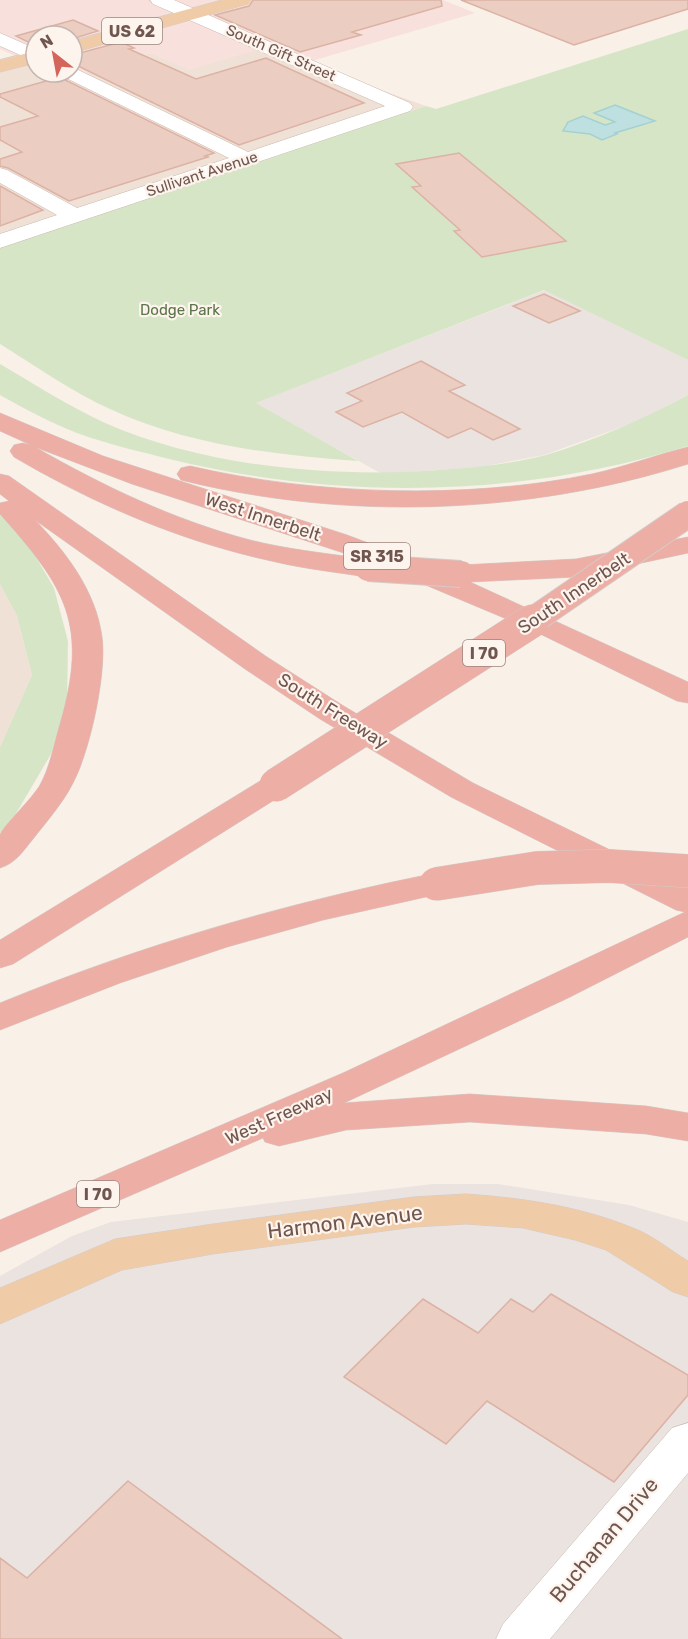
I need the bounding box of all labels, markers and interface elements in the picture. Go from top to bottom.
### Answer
road number: US 62 [102,18,162,44]
street label: South Gift Street [223,21,339,85]
north arrow [24,24,84,84]
text: N [37,30,56,53]
street label: Sullivant Avenue [144,147,260,201]
park label: Dodge Park [140,301,220,319]
street label: West Innerbelt [202,488,324,546]
road number: SR 315 [344,543,410,569]
street label: South Innerbelt [514,547,634,639]
road number: I 70 [463,640,505,666]
street label: South Freeway [274,668,392,754]
street label: West Freeway [222,1082,336,1150]
road number: I 70 [77,1181,119,1207]
street label: Harmon Avenue [266,1200,424,1243]
street label: Buchanan Drive [544,1472,663,1607]

